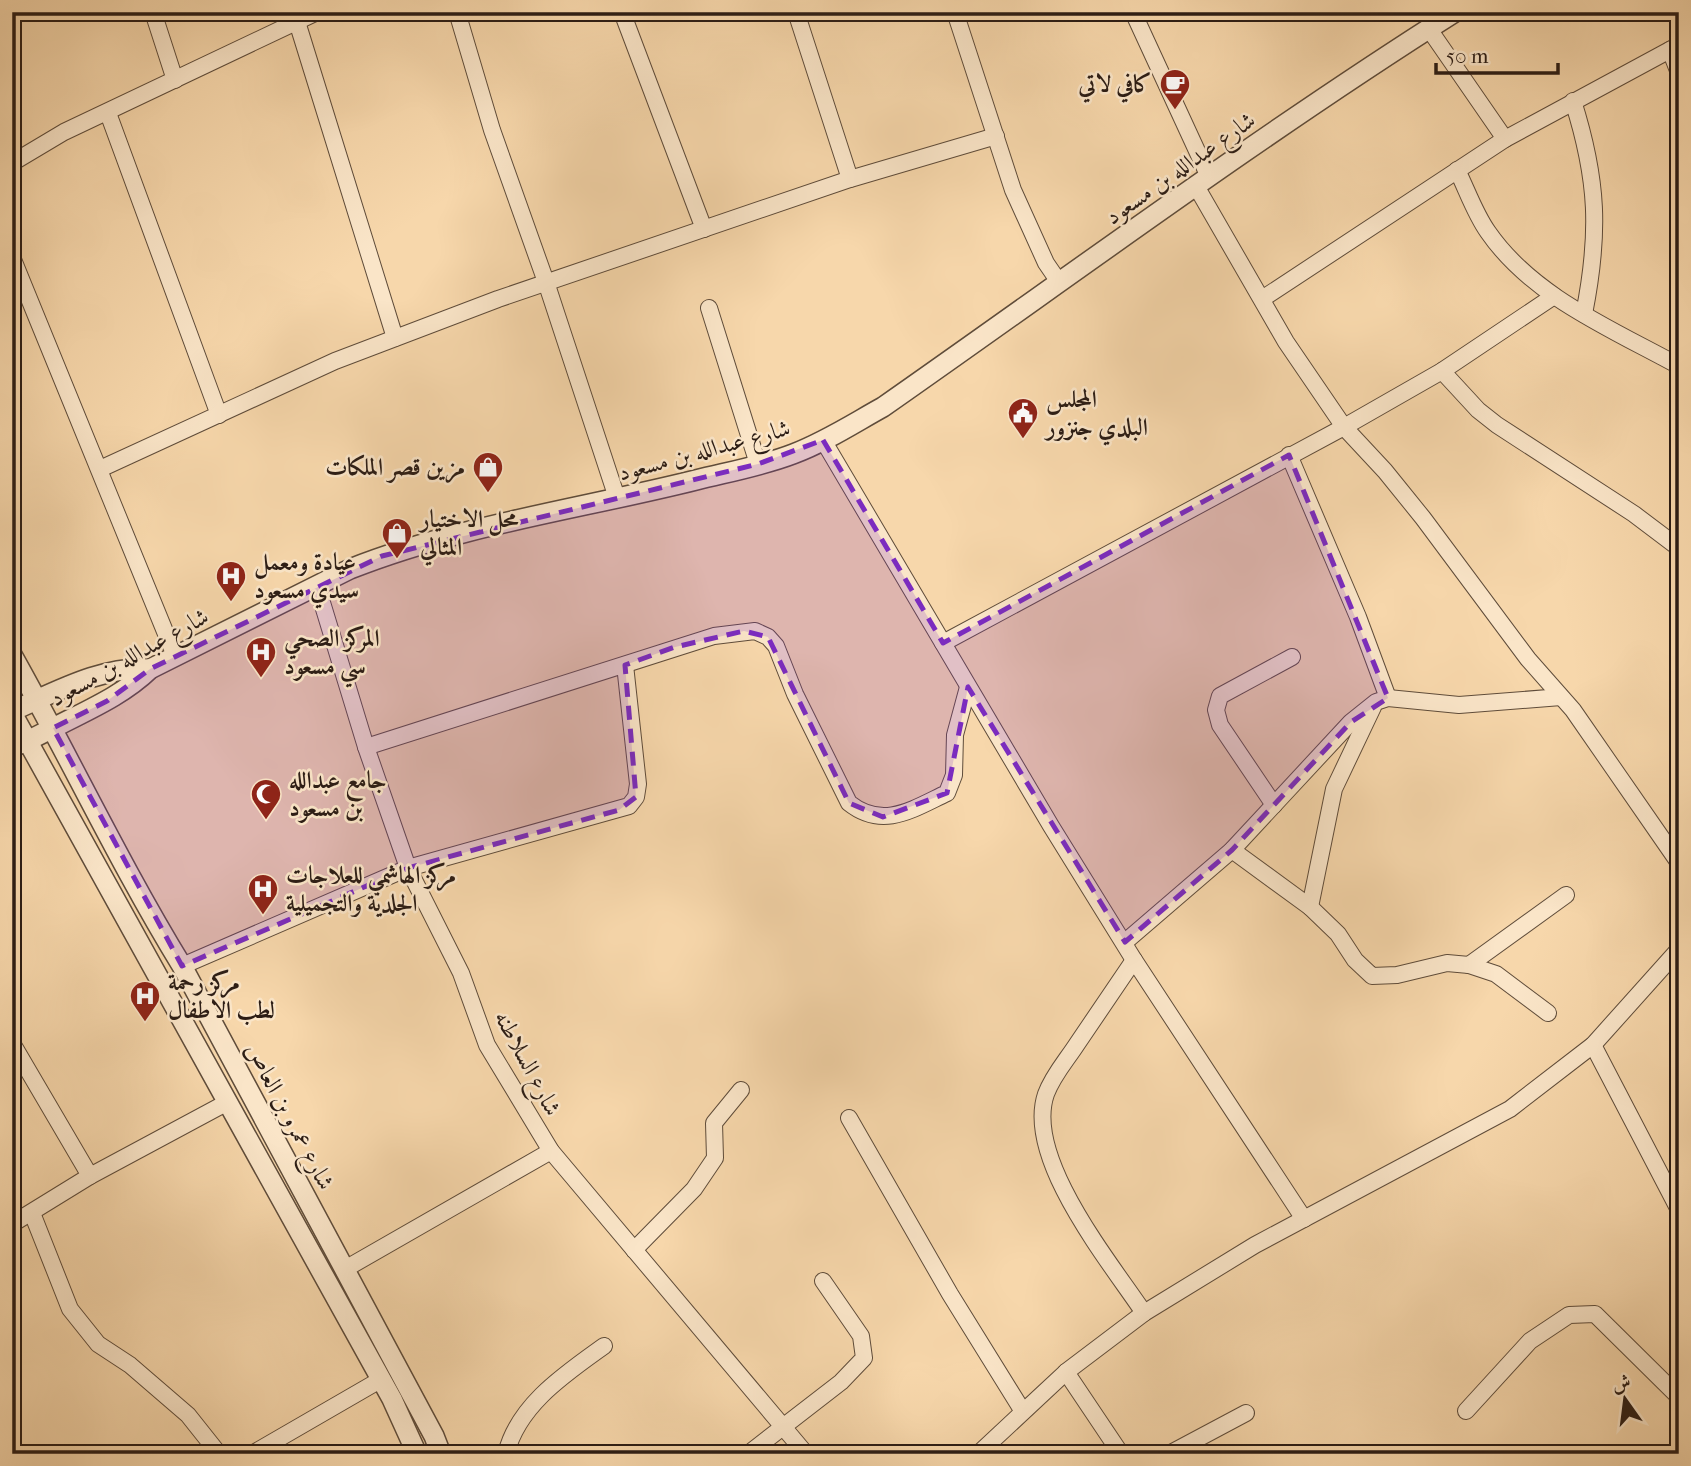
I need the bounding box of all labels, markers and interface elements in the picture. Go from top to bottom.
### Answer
scale bar [1436,32,1558,76]
text: 50 m [1446,44,1489,68]
cafe icon: كافي لاتي [1158,67,1192,111]
place label: كافي لاتي [1077,70,1152,103]
street label: شارع عبدالله بن مسعود [1099,106,1264,235]
place label: المجلس البلدي جنزور [1043,385,1148,446]
public building icon: المجلس البلدي جنزور [1006,396,1040,440]
street label: شارع عبدالله بن مسعود [615,414,795,492]
shop icon: مزين قصر الملكات [471,450,505,494]
place label: مزين قصر الملكات [325,453,465,484]
place label: محل الاختيار المثالي [417,505,519,566]
shop icon: محل الاختيار المثالي [380,516,414,560]
place label: عيادة ومعمل سيدي مسعود [254,548,359,609]
hospital icon: عيادة ومعمل سيدي مسعود [214,559,248,603]
street label: شارع عبدالله بن مسعود [45,602,216,717]
place label: المركز الصحي سي مسعود [284,624,380,688]
hospital icon: المركز الصحي سي مسعود [244,635,278,679]
place label: جامع عبدالله بن مسعود [289,766,387,823]
mosque icon: جامع عبدالله بن مسعود [249,777,283,821]
place label: مركز الهاشمي للعلاجات الجلدية والتجميلية [286,861,456,918]
hospital icon: مركز الهاشمي للعلاجات الجلدية والتجميلية [246,872,280,916]
place label: مركز رحمة لطب الاطفال [168,968,275,1026]
hospital icon: مركز رحمة لطب الاطفال [128,979,162,1023]
street label: شارع السلاطنه [483,1006,567,1123]
street label: شارع عمرو بن العاص [234,1038,341,1197]
north arrow [1590,1364,1660,1434]
text: ش [1609,1371,1633,1396]

